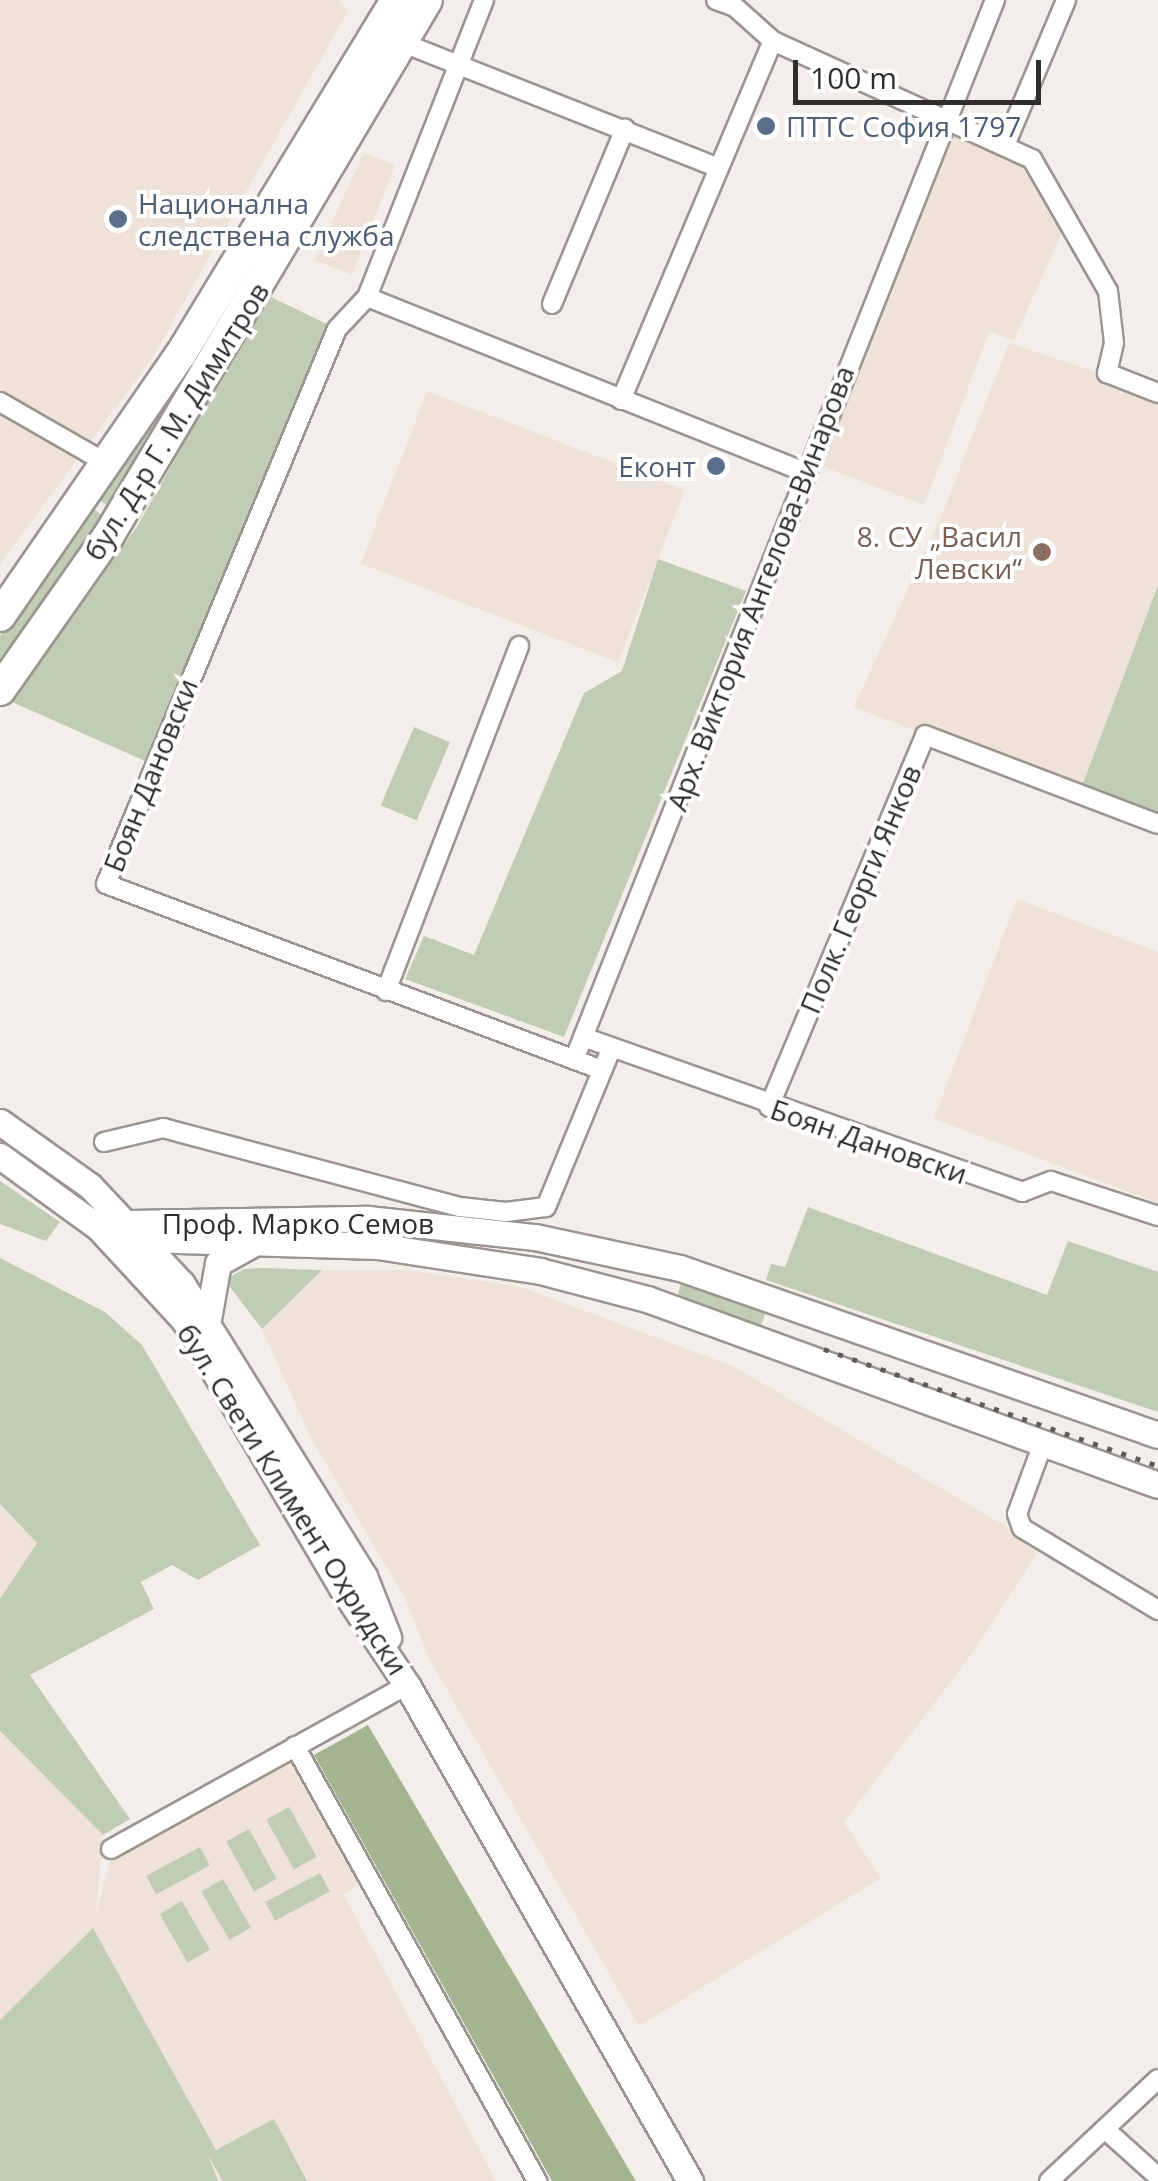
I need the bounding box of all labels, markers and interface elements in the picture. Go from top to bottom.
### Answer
scale bar [798,40,1046,102]
text: 100 m [810,57,897,98]
place label: ПТТС София 1797 [786,109,1021,143]
marker: ПТТС София 1797 [755,115,777,137]
place label: Национална следствена служба [138,186,394,252]
marker: Национална следствена служба [107,208,129,230]
street label: бул. Д-р Г. М. Димитров [77,276,275,566]
street label: Арх. Виктория Ангелова-Винарова [659,361,861,815]
place label: Еконт [618,449,696,483]
marker: Еконт [705,455,727,477]
place label: 8. СУ „Васил Левски“ [857,519,1022,585]
marker: 8. СУ „Васил Левски“ [1031,541,1053,563]
street label: Боян Дановски [96,673,204,877]
street label: Полк. Георги Янков [792,760,928,1018]
street label: Боян Дановски [766,1092,972,1190]
street label: Проф. Марко Семов [162,1206,434,1240]
street label: бул. Свети Климент Охридски [171,1317,415,1681]

